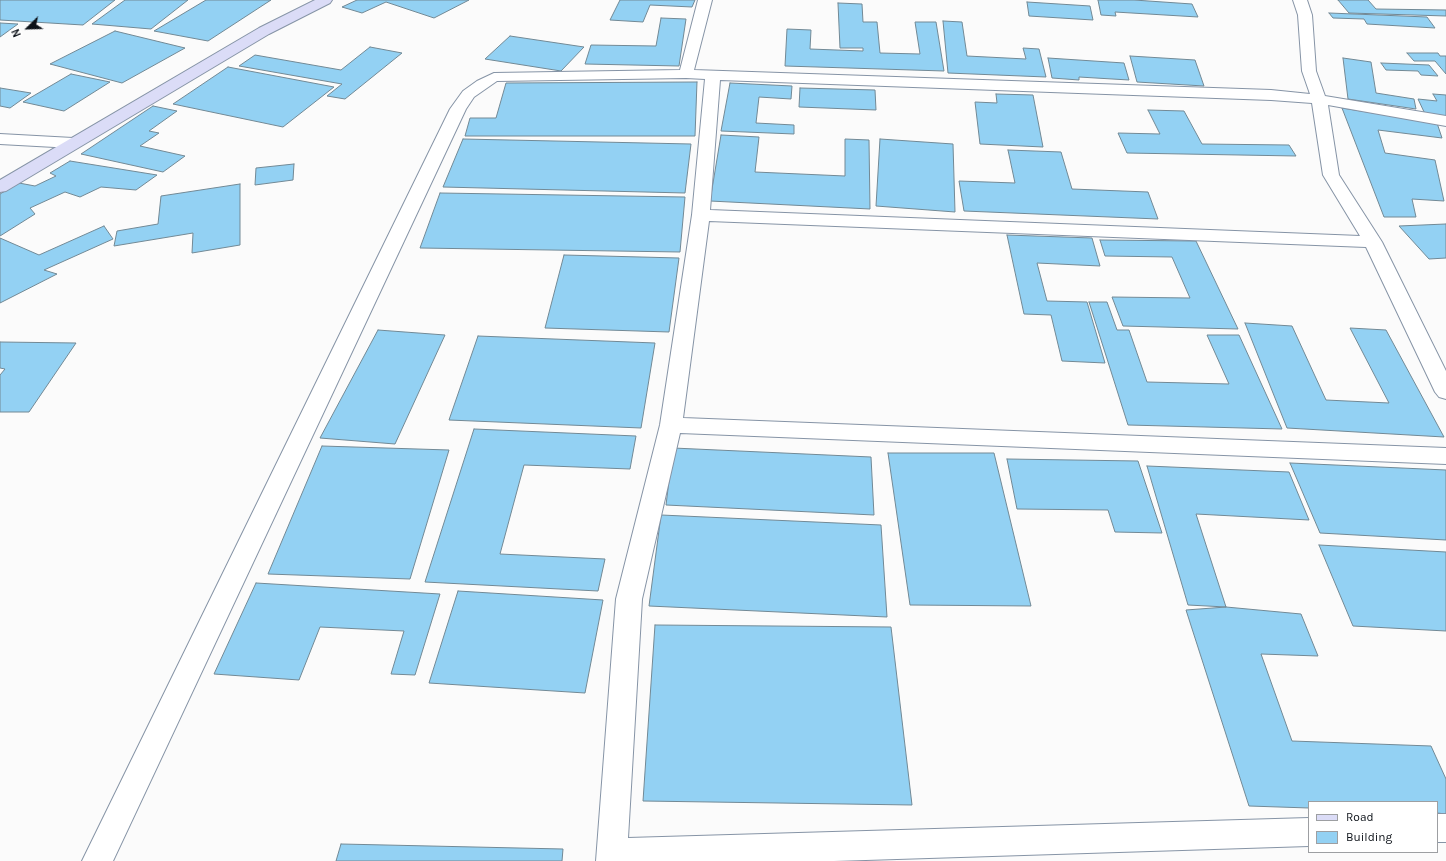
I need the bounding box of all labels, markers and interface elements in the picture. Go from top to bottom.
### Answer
north arrow [8,8,48,48]
text: N [9,27,24,39]
legend [1308,801,1438,853]
text: Road [1346,810,1374,824]
text: Building [1346,830,1392,844]

